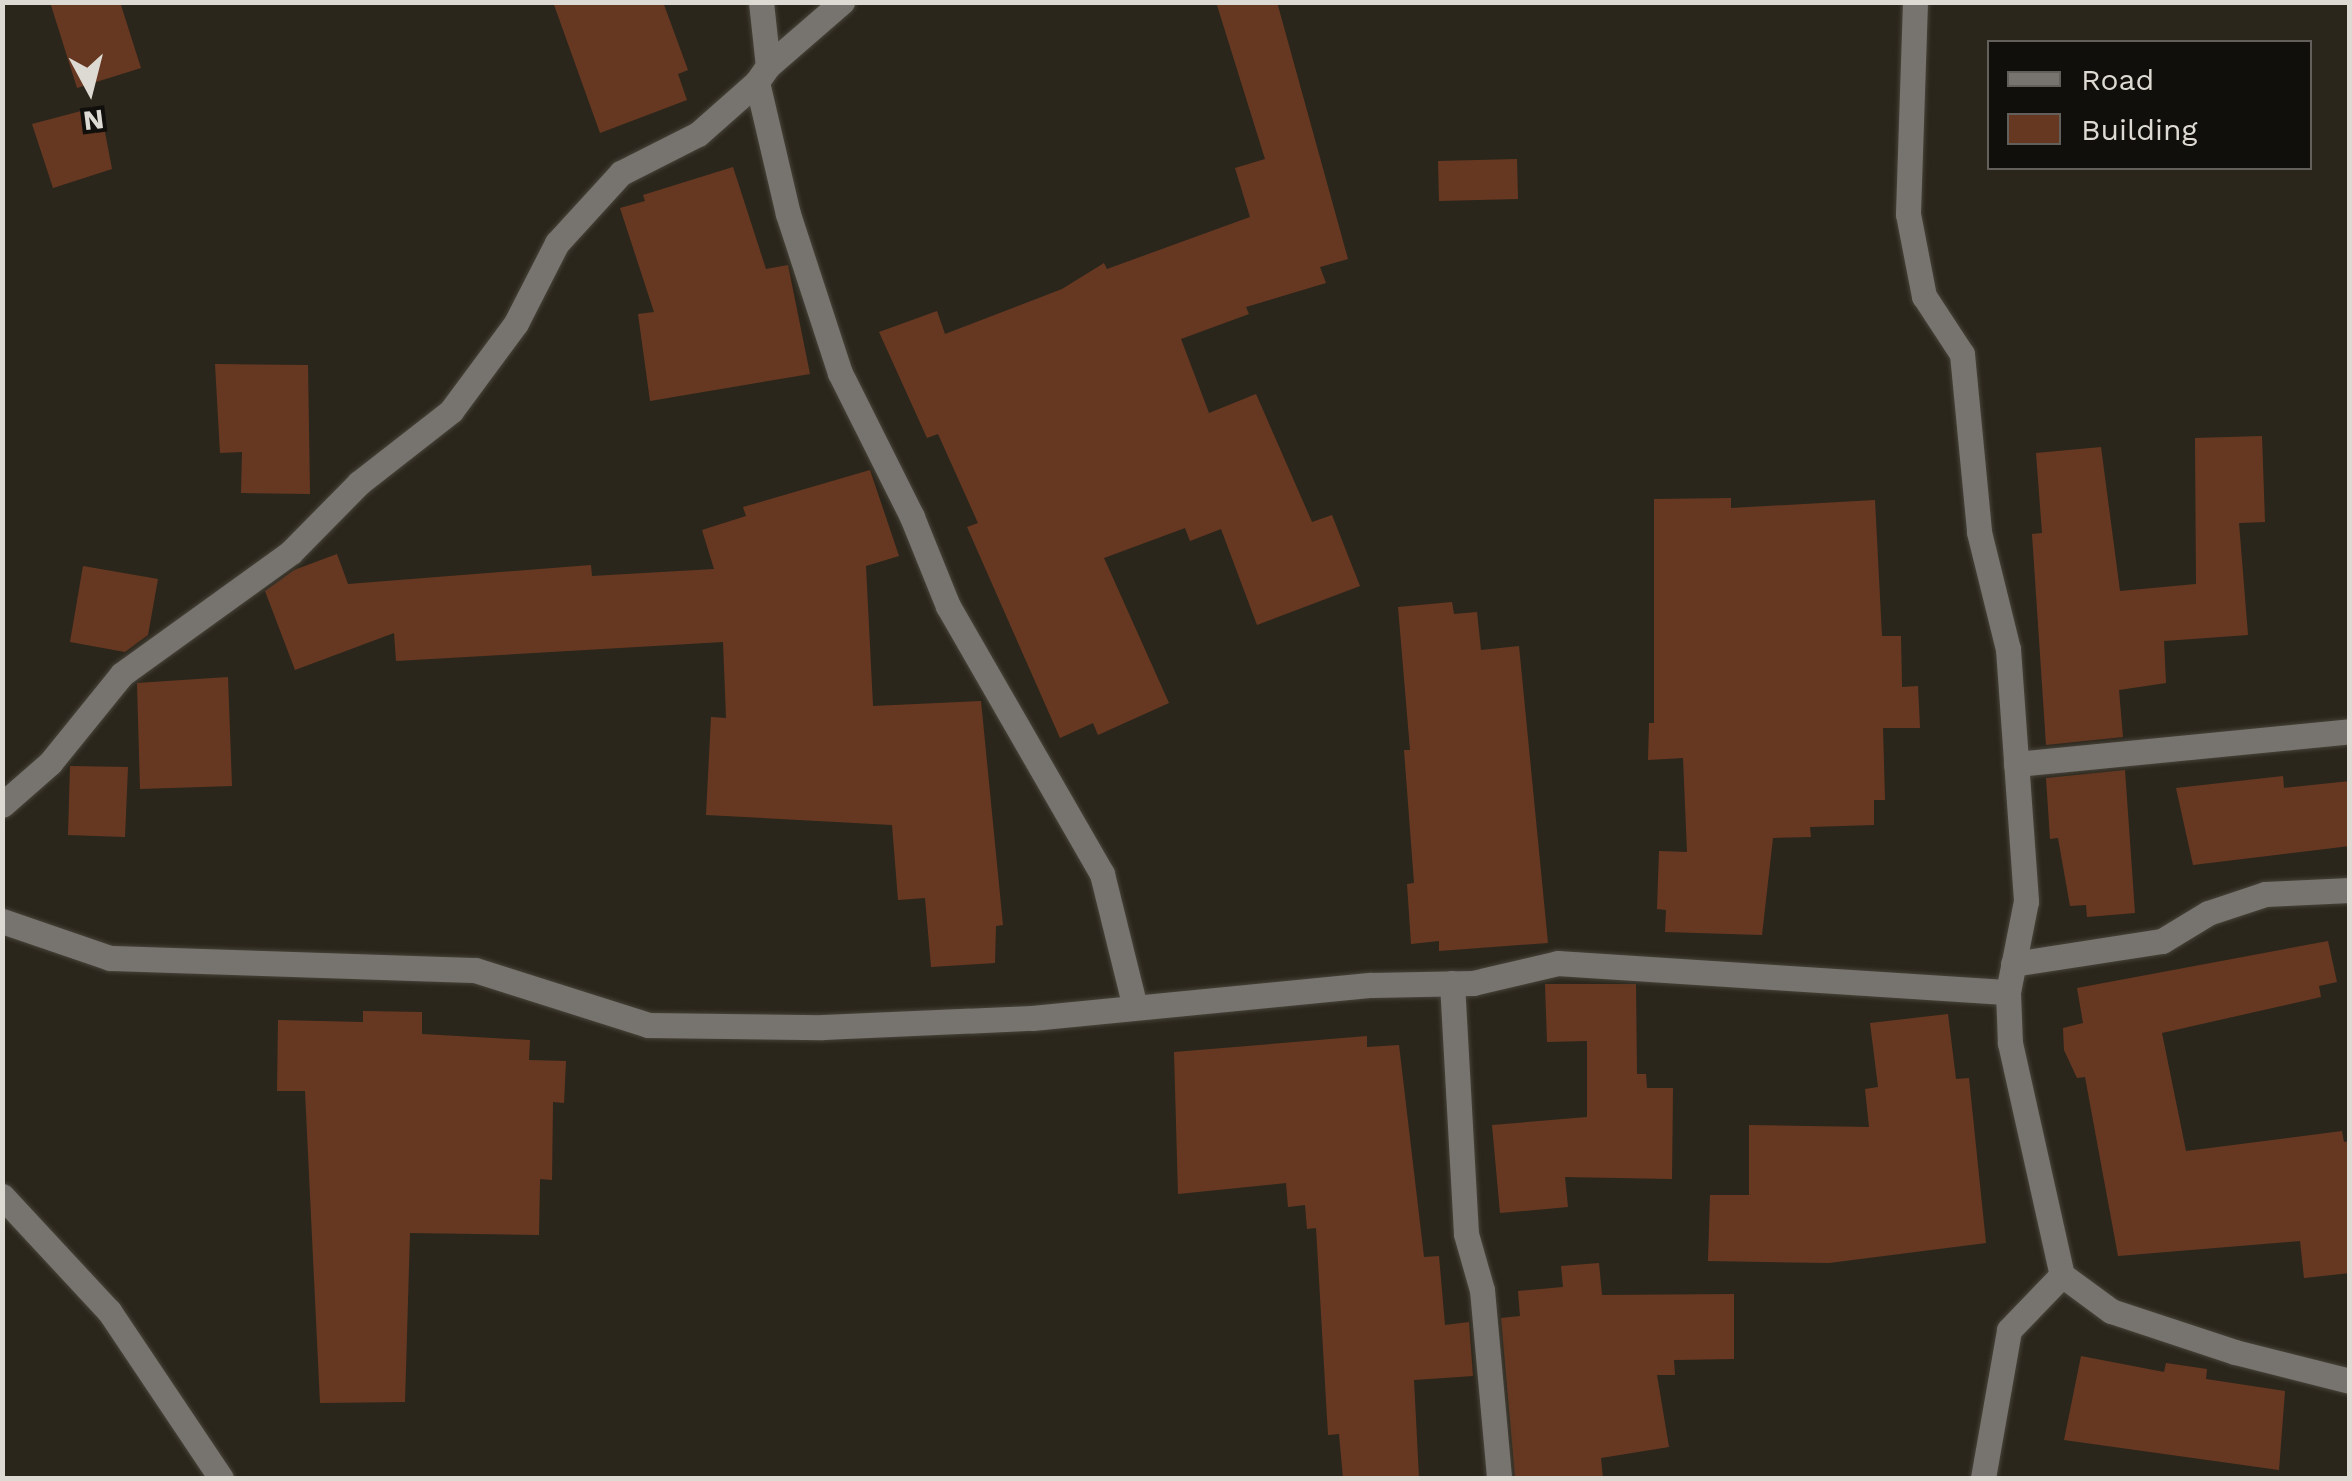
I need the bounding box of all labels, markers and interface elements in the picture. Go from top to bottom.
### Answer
north arrow [40,40,140,140]
legend [1987,40,2312,170]
text: Road [2081,62,2154,97]
text: N [81,103,106,138]
text: Building [2081,112,2198,147]

